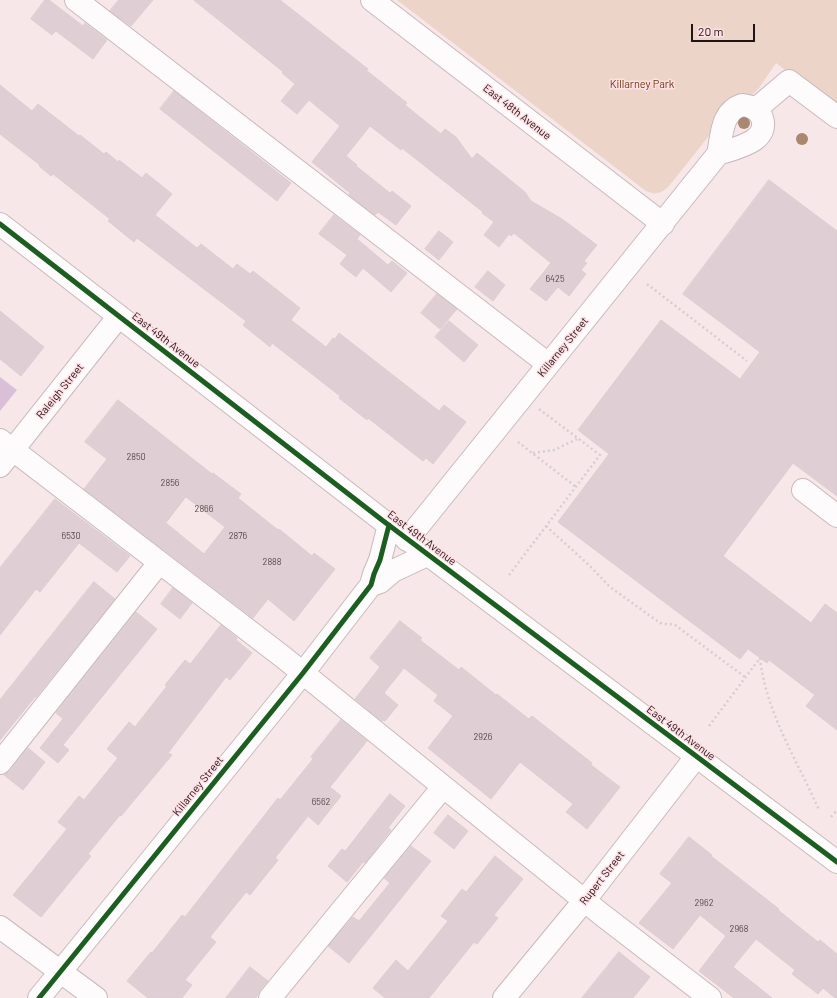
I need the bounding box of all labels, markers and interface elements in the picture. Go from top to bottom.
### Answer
scale bar [693,16,757,42]
text: 20 m [698,24,724,38]
park label: Killarney Park [610,77,674,91]
street label: East 48th Avenue [480,81,554,143]
house number: 6425 [545,274,565,284]
street label: East 49th Avenue [129,309,203,371]
street label: Killarney Street [535,314,591,380]
street label: Raleigh Street [34,361,86,421]
house number: 2850 [126,452,146,462]
house number: 2856 [161,478,179,488]
house number: 2866 [195,504,213,514]
street label: East 49th Avenue [385,508,459,568]
house number: 6530 [62,531,80,541]
house number: 2876 [229,531,247,541]
house number: 2888 [263,557,281,567]
street label: East 49th Avenue [644,703,718,763]
house number: 2926 [474,732,492,742]
street label: Killarney Street [170,753,226,819]
house number: 6562 [312,797,330,807]
street label: Rupert Street [577,848,627,908]
house number: 2962 [695,898,713,908]
house number: 2968 [730,924,748,934]

